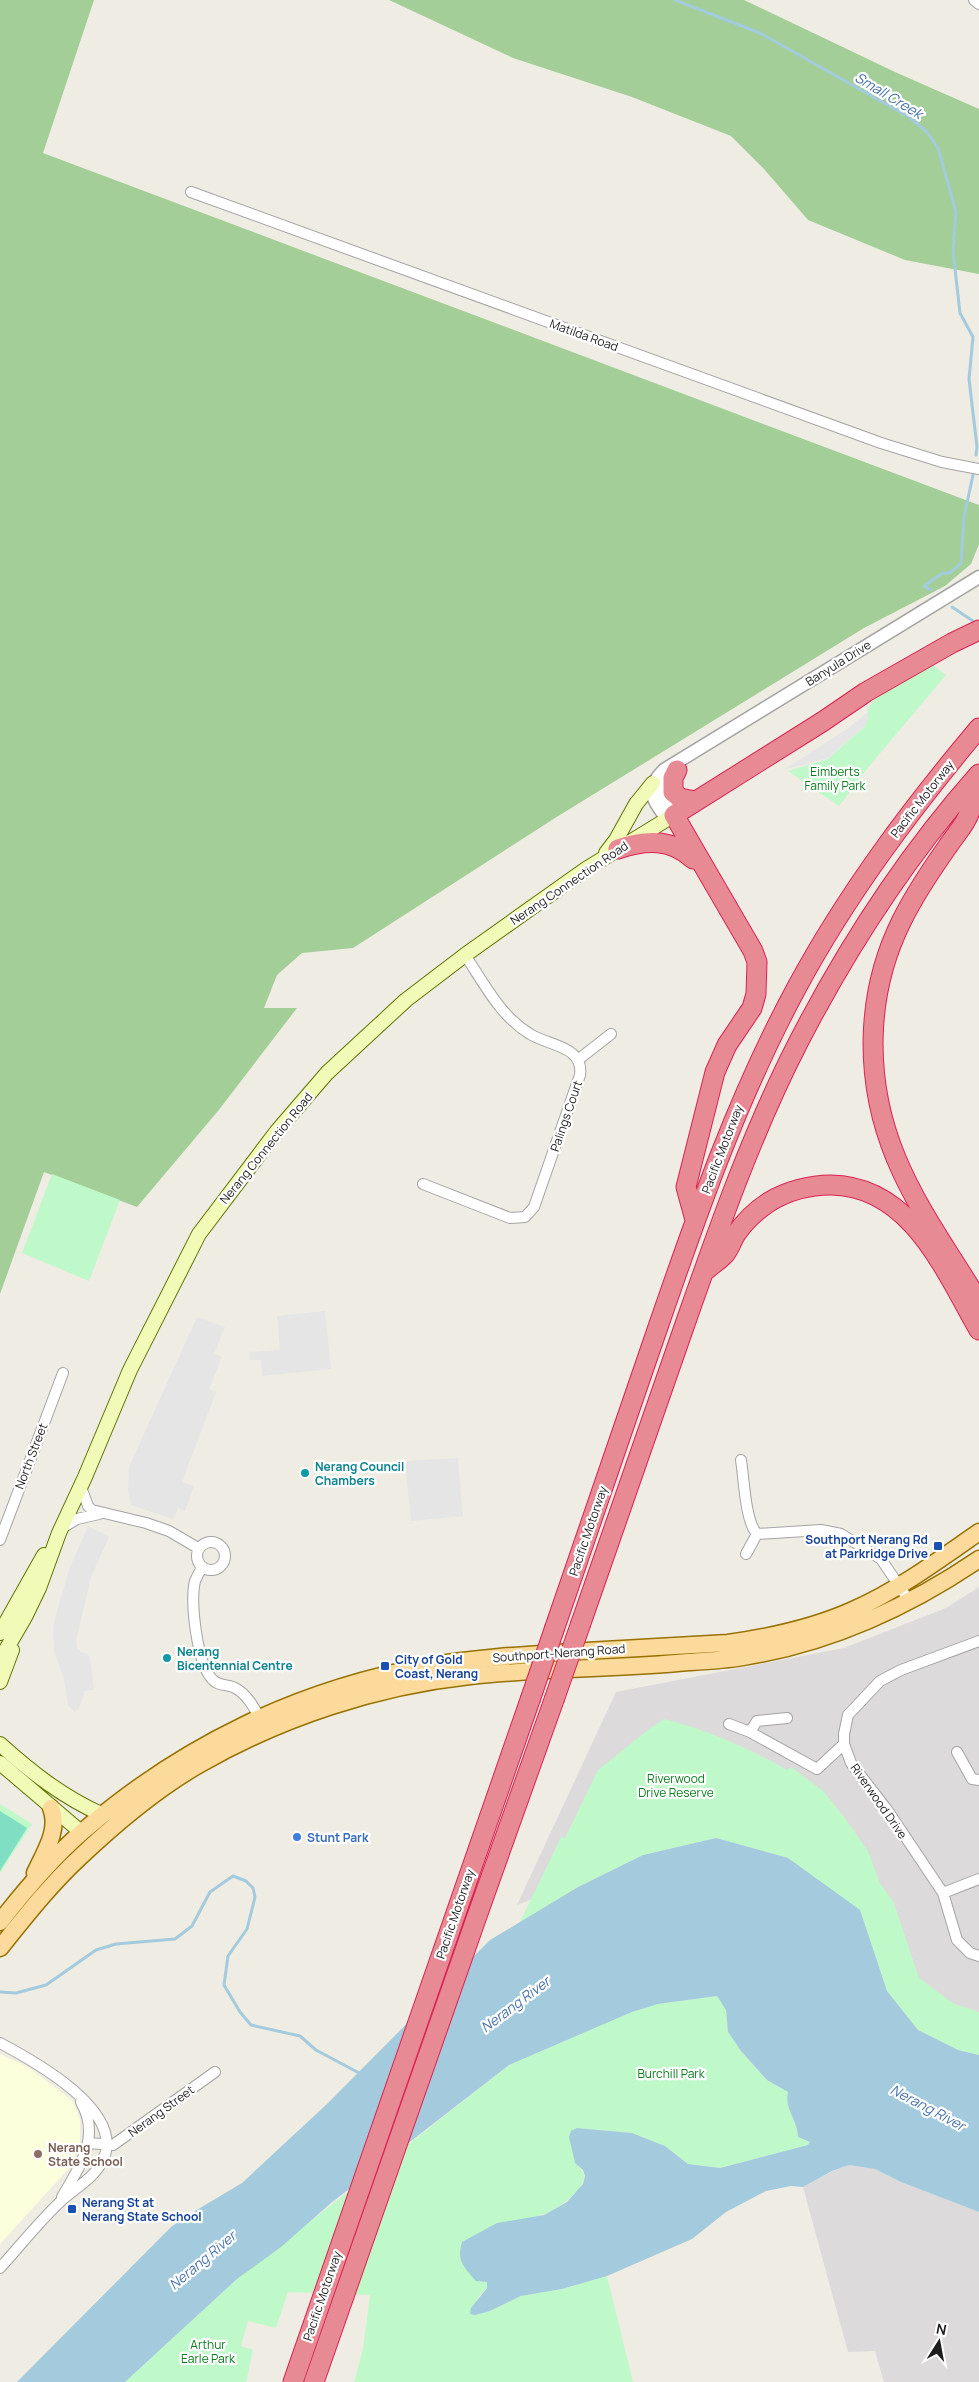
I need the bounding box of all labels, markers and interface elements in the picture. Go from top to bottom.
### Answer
water label: Small Creek [852,67,928,124]
street label: Matilda Road [547,315,621,355]
street label: Banyula Drive [802,636,874,690]
street label: Pacific Motorway [886,756,958,841]
park label: Eimberts Family Park [805,763,866,794]
street label: Nerang Connection Road [507,837,631,929]
street label: Palings Court [546,1078,586,1154]
street label: Nerang Connection Road [216,1089,316,1207]
street label: Pacific Motorway [697,1102,747,1196]
street label: North Street [11,1420,51,1491]
place label: Nerang Council Chambers [315,1458,404,1489]
marker: Nerang Council Chambers [299,1467,311,1479]
street label: Pacific Motorway [565,1483,612,1578]
place label: Southport Nerang Rd at Parkridge Drive [805,1531,928,1562]
marker: Southport Nerang Rd at Parkridge Drive [932,1540,944,1552]
street label: Southport-Nerang Road [492,1640,626,1666]
place label: Nerang Bicentennial Centre [177,1643,293,1674]
place label: City of Gold Coast, Nerang [395,1651,478,1682]
marker: Nerang Bicentennial Centre [161,1652,173,1664]
marker: City of Gold Coast, Nerang [379,1660,391,1672]
street label: Riverwood Drive [847,1760,911,1842]
park label: Riverwood Drive Reserve [638,1770,714,1801]
place label: Stunt Park [307,1829,369,1846]
marker: Stunt Park [291,1831,303,1843]
street label: Pacific Motorway [432,1866,479,1961]
water label: Nerang River [477,1971,555,2036]
park label: Burchill Park [637,2065,706,2082]
water label: Nerang River [887,2079,970,2136]
street label: Nerang Street [125,2081,198,2141]
place label: Nerang State School [48,2139,123,2170]
marker: Nerang State School [32,2148,44,2160]
place label: Nerang St at Nerang State School [82,2194,202,2225]
marker: Nerang St at Nerang State School [66,2203,78,2215]
water label: Nerang River [165,2225,241,2294]
street label: Pacific Motorway [299,2248,346,2343]
north arrow [914,2317,964,2367]
text: N [935,2318,948,2339]
park label: Arthur Earle Park [181,2336,236,2367]

